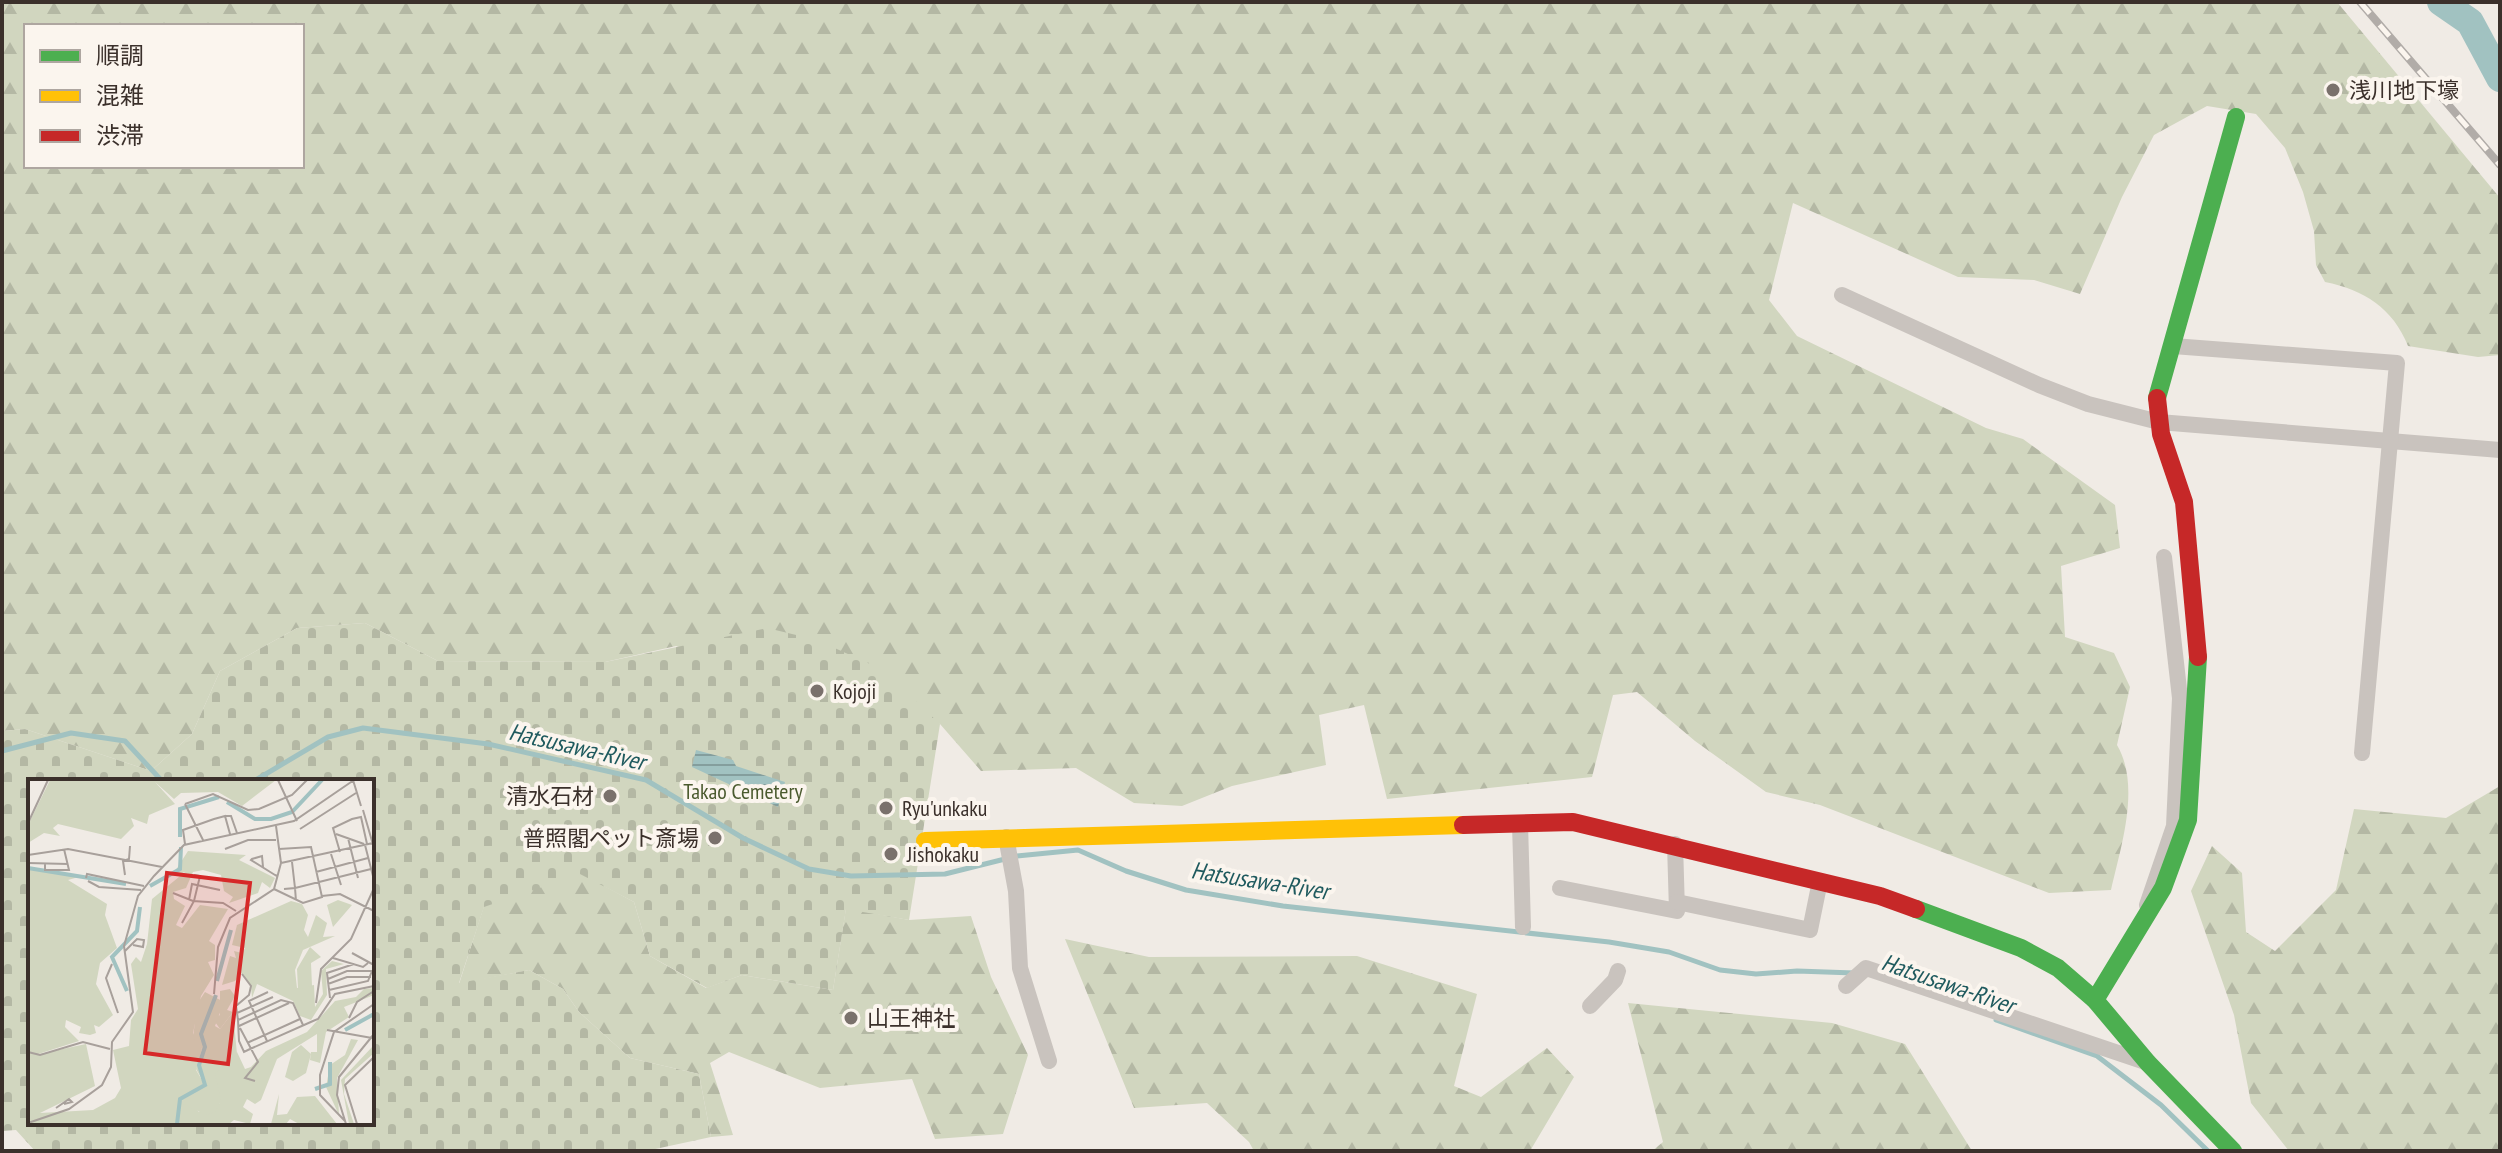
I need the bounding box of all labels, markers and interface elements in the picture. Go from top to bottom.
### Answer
legend [24,24,304,168]
text: 順調 [96,40,144,71]
place label: 浅川地下壕 [2349,76,2459,104]
text: 混雑 [96,80,144,111]
marker: 浅川地下壕 [2324,81,2342,99]
text: 渋滞 [96,120,144,151]
place label: Kojoji [833,677,876,705]
marker: Kojoji [808,682,826,700]
water label: Hatsusawa-River [506,716,651,778]
park label: Takao Cemetery [683,777,803,805]
inset map [28,779,374,1125]
place label: 清水石材 [506,782,594,810]
marker: 清水石材 [601,787,619,805]
place label: Ryu'unkaku [902,794,987,822]
marker: Ryu'unkaku [877,799,895,817]
place label: 普照閣ペット斎場 [523,824,699,852]
marker: 普照閣ペット斎場 [706,829,724,847]
place label: Jishokaku [906,840,979,868]
marker: Jishokaku [882,845,900,863]
water label: Hatsusawa-River [1189,854,1334,907]
water label: Hatsusawa-River [1878,946,2022,1022]
place label: 山王神社 [867,1004,955,1032]
marker: 山王神社 [842,1009,860,1027]

